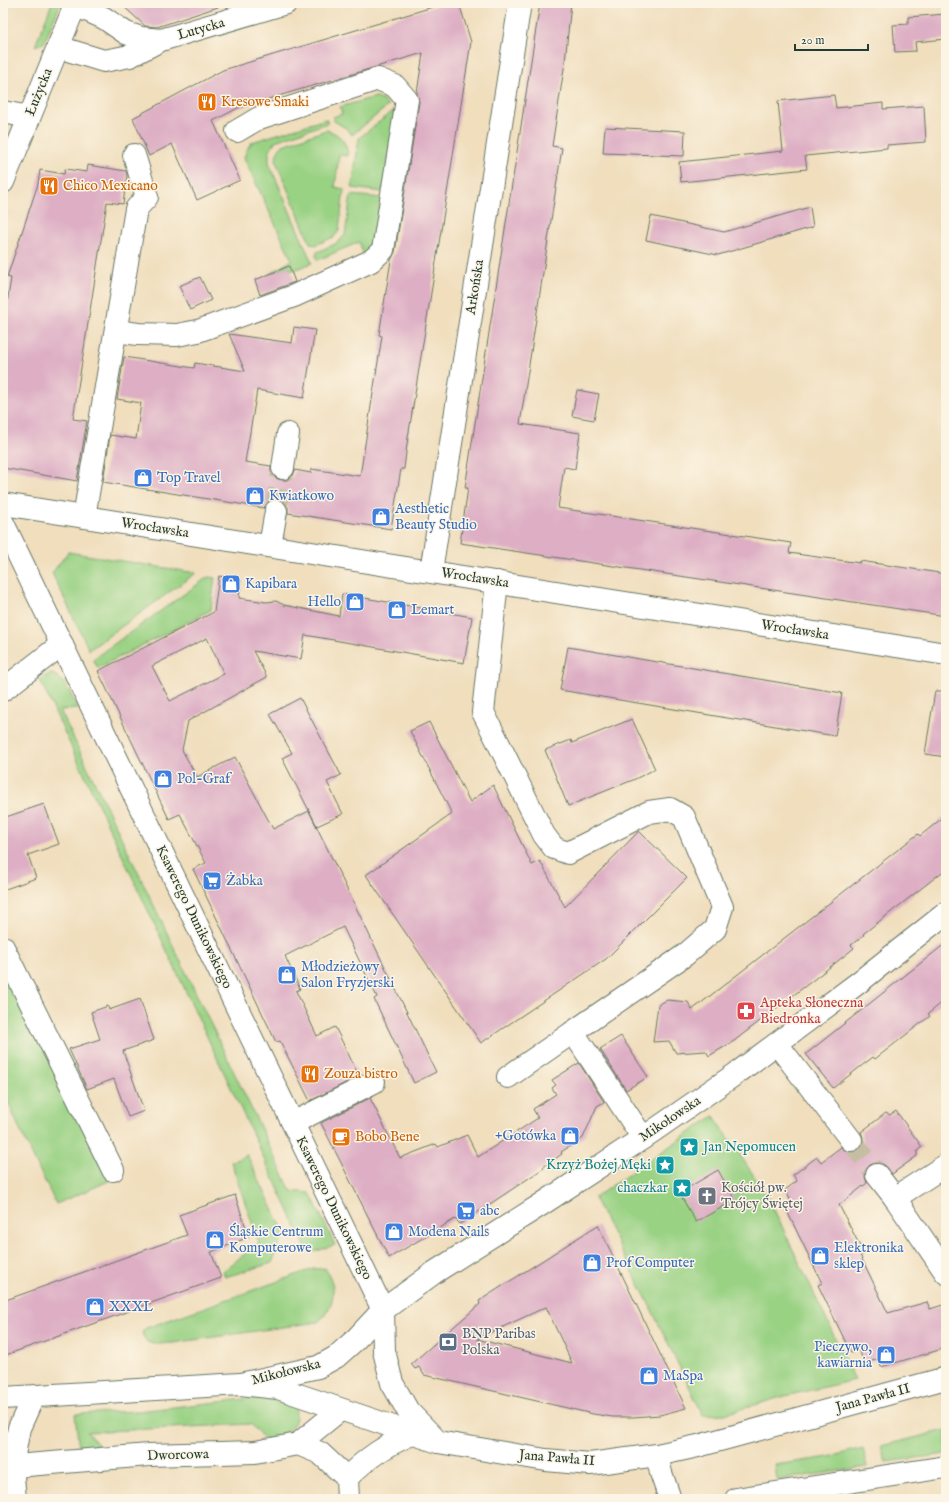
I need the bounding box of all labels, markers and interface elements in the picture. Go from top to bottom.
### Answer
street label: Lutycka [175,13,228,44]
scale bar [795,26,868,52]
text: 20 m [801,33,824,48]
street label: Łużycka [21,65,57,119]
restaurant icon: Kresowe Smaki [196,91,218,113]
place label: Kresowe Smaki [221,93,309,111]
restaurant icon: Chico Mexicano [38,175,60,197]
place label: Chico Mexicano [63,177,158,195]
street label: Arkońska [462,257,488,317]
shop icon: Top Travel [132,467,154,489]
place label: Top Travel [157,469,221,487]
shop icon: Kwiatkowo [244,485,266,507]
place label: Kwiatkowo [269,487,334,505]
place label: Aesthetic Beauty Studio [394,500,477,534]
shop icon: Aesthetic Beauty Studio [370,506,392,528]
street label: Wrocławska [120,514,191,542]
street label: Wrocławska [440,564,511,592]
shop icon: Kapibara [220,573,242,595]
place label: Kapibara [245,575,298,593]
shop icon: Hello [344,591,366,613]
place label: Hello [308,593,341,611]
shop icon: Lemart [386,599,408,621]
place label: Lemart [411,601,455,619]
street label: Wrocławska [760,616,831,644]
shop icon: Pol-Graf [152,768,174,790]
place label: Pol-Graf [177,770,233,788]
street label: Ksawerego Dunikowskiego [151,842,237,992]
supermarket icon: Żabka [201,870,223,892]
place label: Żabka [226,872,264,890]
place label: Młodzieżowy Salon Fryzjerski [301,958,395,992]
shop icon: Młodzieżowy Salon Fryzjerski [276,964,298,986]
place label: Apteka Słoneczna Biedronka [759,994,864,1028]
pharmacy icon: Apteka Słoneczna Biedronka [735,1000,757,1022]
restaurant icon: Zouza bistro [299,1063,321,1085]
place label: Zouza bistro [324,1065,398,1083]
street label: Mikołowska [636,1091,705,1146]
shop icon: +Gotówka [559,1125,581,1147]
cafe icon: Bobo Bene [330,1126,352,1148]
place label: +Gotówka [495,1127,557,1145]
place label: Bobo Bene [355,1128,420,1146]
street label: Ksawerego Dunikowskiego [291,1133,377,1283]
place icon: Jan Nepomucen [678,1136,700,1158]
place label: Jan Nepomucen [701,1138,797,1156]
place icon: Krzyż Bożej Męki [654,1154,676,1176]
place label: Krzyż Bożej Męki [546,1156,651,1174]
place icon: chaczkar [671,1177,693,1199]
place label: chaczkar [617,1179,668,1197]
place label: Kościół pw. Trójcy Świętej [721,1179,803,1213]
church icon: Kościół pw. Trójcy Świętej [696,1185,718,1207]
supermarket icon: abc [455,1200,477,1222]
place label: abc [480,1202,500,1220]
shop icon: Modena Nails [383,1221,405,1243]
place label: Śląskie Centrum Komputerowe [229,1222,324,1257]
place label: Modena Nails [408,1223,489,1241]
shop icon: Śląskie Centrum Komputerowe [204,1229,226,1251]
place label: Elektronika sklep [834,1239,905,1273]
shop icon: Elektronika sklep [809,1245,831,1267]
shop icon: Prof Computer [581,1252,603,1274]
place label: Prof Computer [606,1254,694,1272]
shop icon: XXXL [84,1296,106,1318]
place label: XXXL [109,1298,153,1316]
place label: BNP Paribas Polska [462,1325,536,1359]
bank icon: BNP Paribas Polska [437,1331,459,1353]
place label: Pieczywo, kawiarnia [814,1338,873,1372]
shop icon: Pieczywo, kawiarnia [875,1344,897,1366]
street label: Mikołowska [250,1355,323,1389]
shop icon: MaSpa [638,1365,660,1387]
place label: MaSpa [663,1367,704,1385]
street label: Jana Pawła II [832,1379,912,1417]
street label: Dworcowa [147,1445,210,1465]
street label: Jana Pawła II [516,1446,596,1470]

